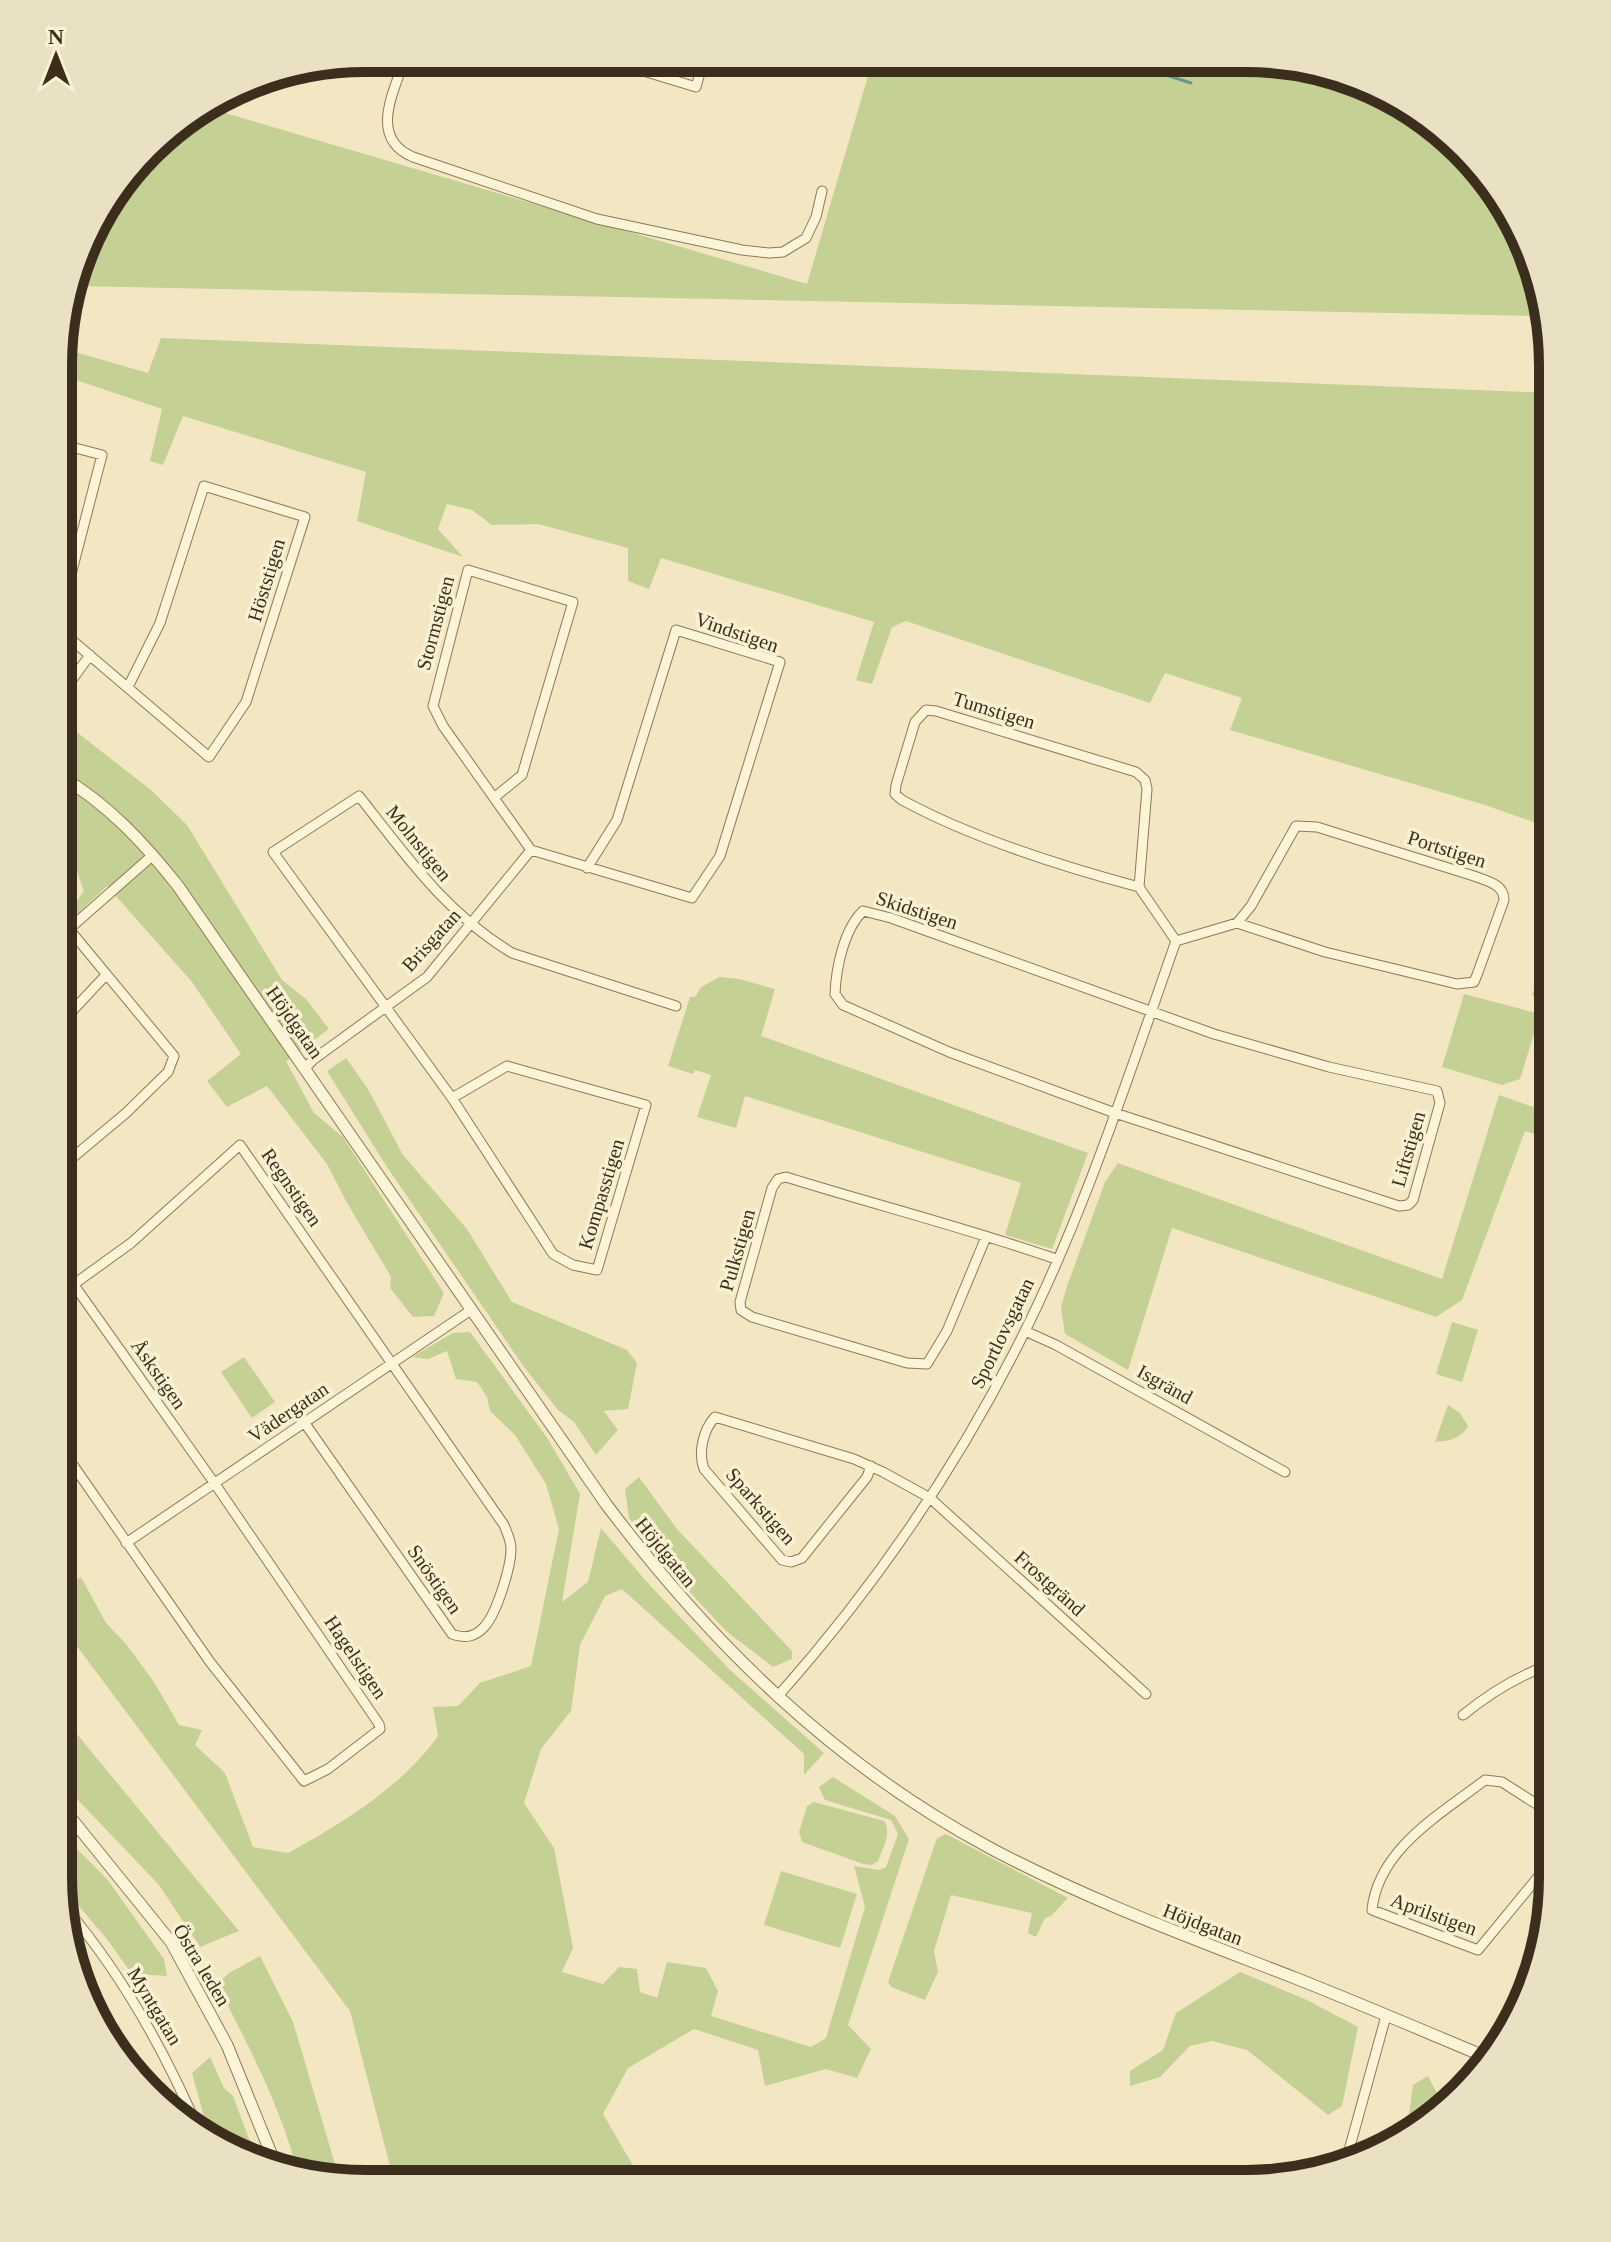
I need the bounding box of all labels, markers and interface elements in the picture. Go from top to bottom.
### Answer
north arrow [16,16,96,96]
text: N [48,24,64,49]
street label: Höststigen [243,536,290,624]
street label: Stormstigen [412,573,459,673]
street label: Vindstigen [692,608,782,657]
street label: Tumstigen [950,687,1038,734]
street label: Molnstigen [381,801,456,886]
street label: Portstigen [1405,826,1489,873]
street label: Skidstigen [873,886,961,934]
street label: Brisgatan [397,904,466,977]
street label: Höjdgatan [261,982,328,1063]
street label: Liftstigen [1387,1109,1430,1190]
street label: Kompasstigen [574,1136,629,1252]
street label: Regnstigen [256,1144,327,1231]
street label: Pulkstigen [715,1206,760,1294]
street label: Sportlovsgatan [966,1274,1039,1392]
street label: Åskstigen [126,1335,191,1414]
street label: Isgränd [1133,1360,1197,1409]
street label: Vädergatan [244,1377,333,1448]
street label: Sparkstigen [721,1463,800,1550]
street label: Höjdgatan [630,1513,701,1592]
street label: Snöstigen [403,1540,467,1618]
street label: Frostgränd [1010,1546,1090,1621]
street label: Hagelstigen [319,1611,392,1703]
street label: Aprilstigen [1388,1888,1480,1941]
street label: Höjdgatan [1160,1899,1246,1950]
street label: Östra leden [169,1920,235,2010]
street label: Myntgatan [122,1963,187,2049]

